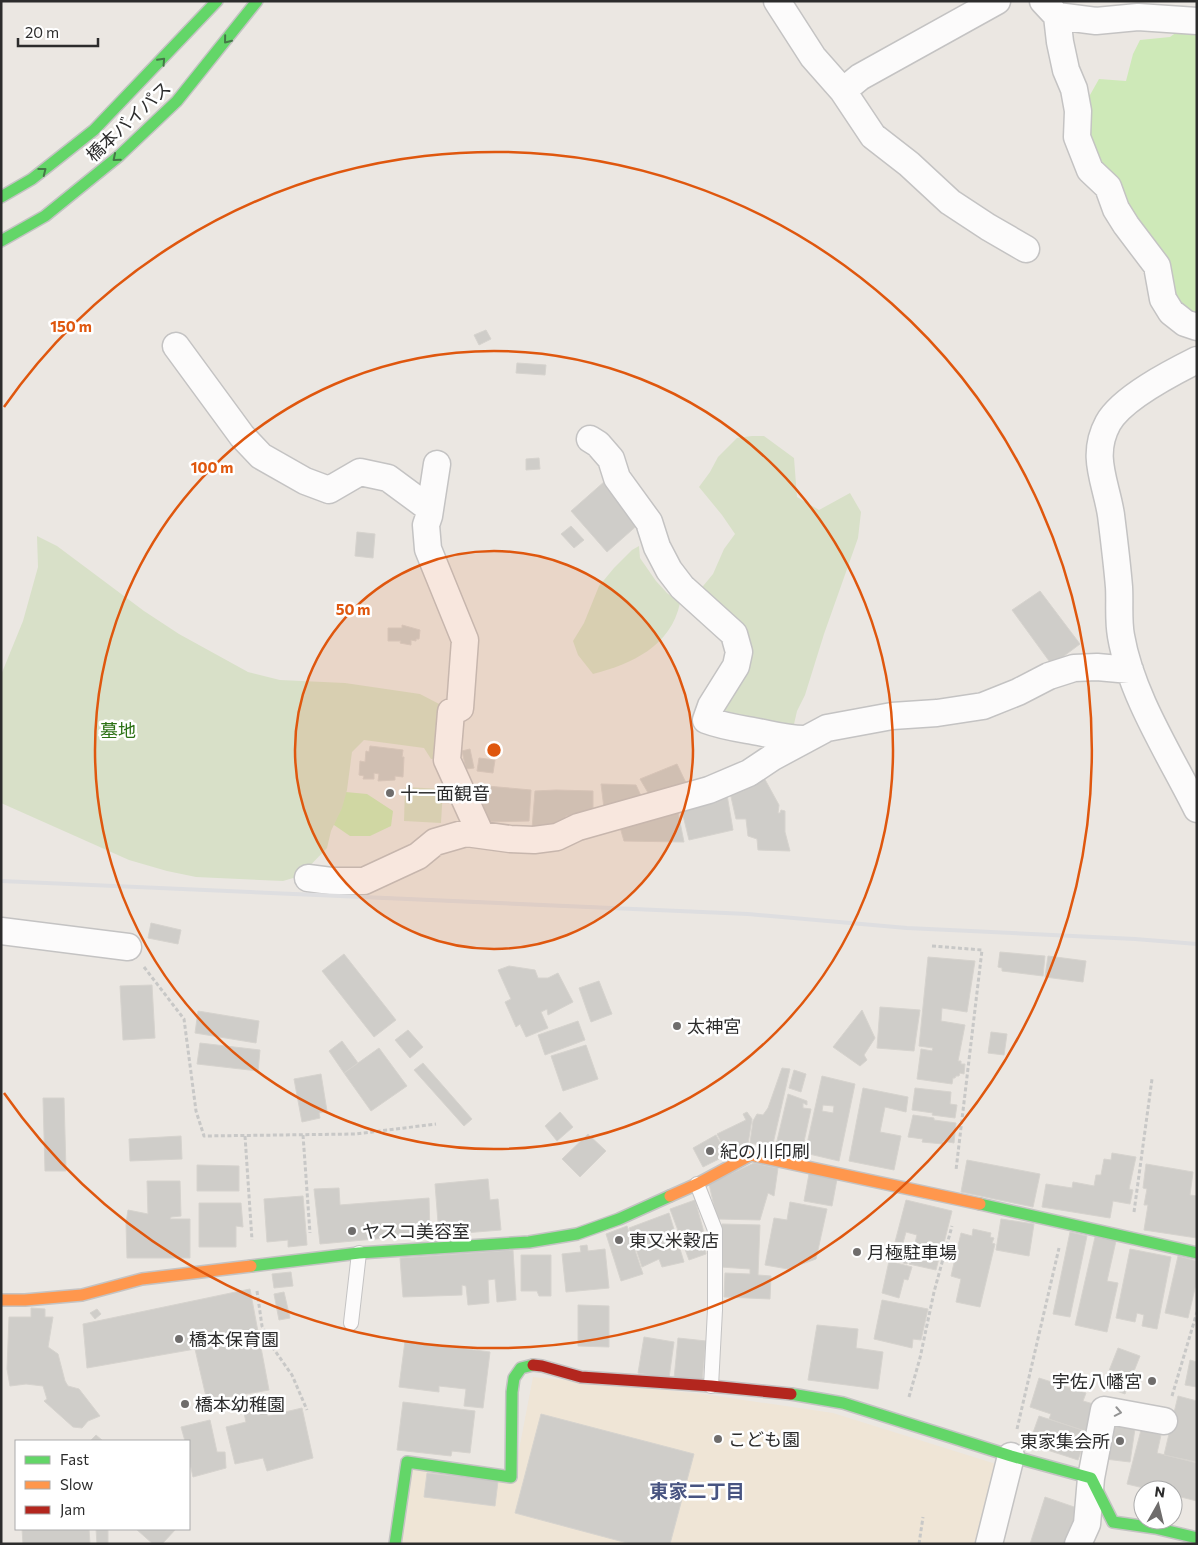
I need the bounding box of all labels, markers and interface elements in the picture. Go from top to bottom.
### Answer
scale bar [18,15,98,47]
text: 20 m [25,23,59,41]
one-way arrow [224,34,232,43]
one-way arrow [156,57,165,66]
street label: 橋本バイパス [81,76,175,166]
one-way arrow [113,153,122,162]
one-way arrow [37,168,46,177]
text: 150 m [50,317,92,335]
text: 100 m [191,458,233,476]
text: 50 m [336,600,370,618]
park label: 墓地 [100,719,136,741]
centre of rings [485,741,503,759]
place label: 十一面観音 [400,782,490,804]
marker: 十一面観音 [384,787,396,799]
place label: 太神宮 [687,1015,741,1037]
marker: 太神宮 [671,1020,683,1032]
place label: 紀の川印刷 [720,1140,810,1162]
marker: 紀の川印刷 [704,1145,716,1157]
place label: ヤスコ美容室 [362,1220,470,1242]
marker: ヤスコ美容室 [346,1225,358,1237]
place label: 東又米穀店 [629,1229,719,1251]
marker: 東又米穀店 [613,1234,625,1246]
place label: 月極駐車場 [867,1241,957,1263]
marker: 月極駐車場 [851,1246,863,1258]
place label: 橋本保育園 [189,1328,279,1350]
marker: 橋本保育園 [173,1333,185,1345]
place label: 宇佐八幡宮 [1052,1370,1142,1392]
marker: 宇佐八幡宮 [1146,1375,1158,1387]
place label: 橋本幼稚園 [195,1393,285,1415]
marker: 橋本幼稚園 [179,1398,191,1410]
one-way arrow [1113,1407,1122,1417]
place label: こども園 [728,1428,800,1450]
place label: 東家集会所 [1020,1430,1110,1452]
marker: こども園 [712,1433,724,1445]
marker: 東家集会所 [1114,1435,1126,1447]
legend [15,1440,190,1530]
text: Fast [60,1450,89,1468]
text: Slow [60,1475,93,1493]
district label: 東家二丁目 [649,1479,745,1502]
north arrow [1133,1480,1183,1530]
text: N [1153,1482,1166,1501]
text: Jam [60,1500,85,1518]

